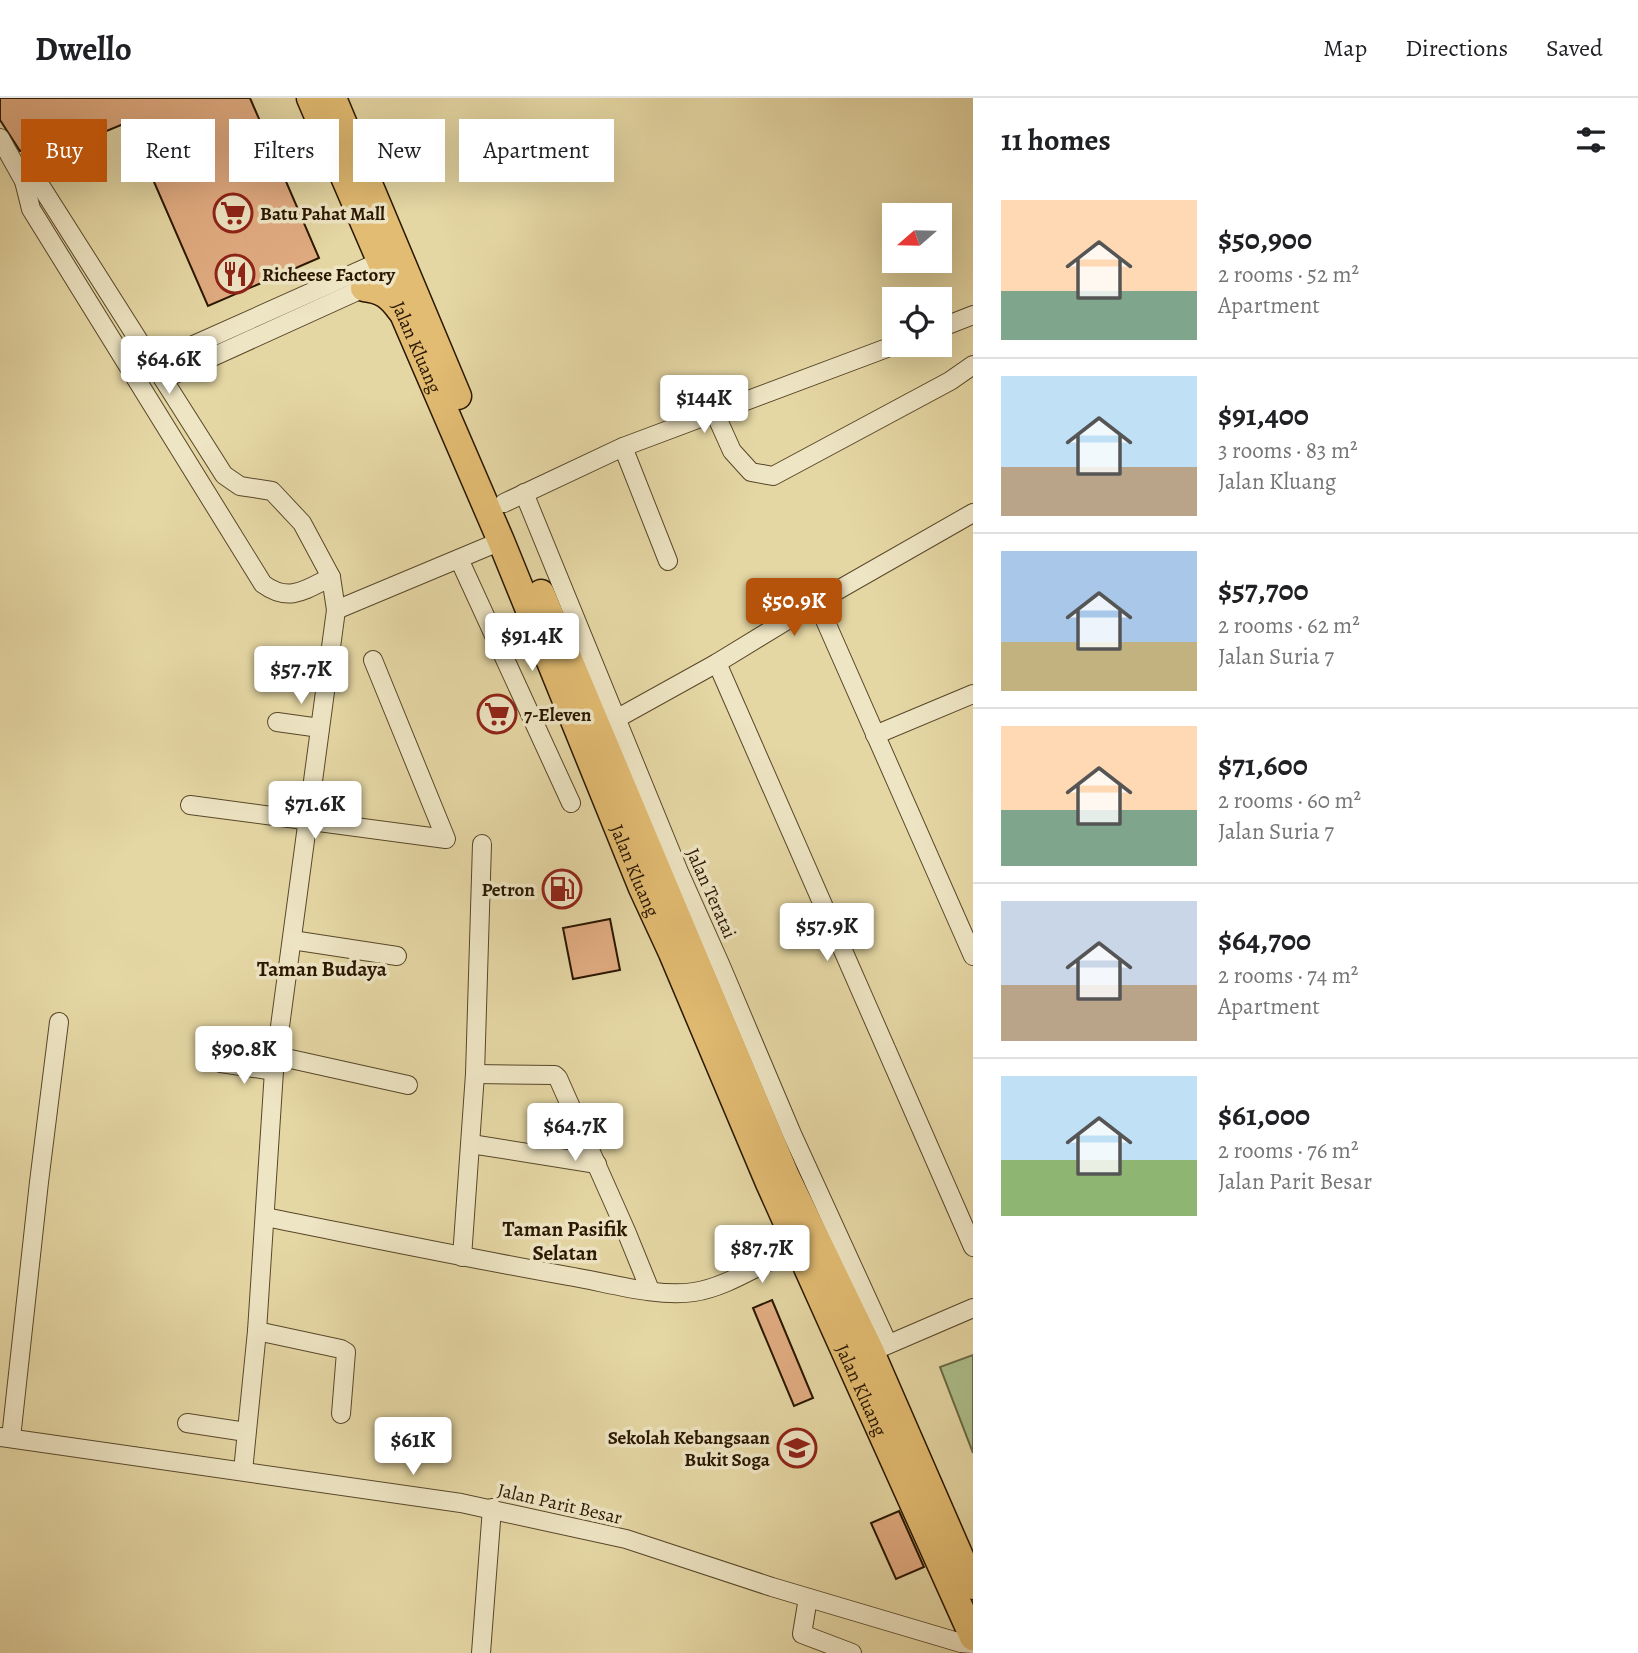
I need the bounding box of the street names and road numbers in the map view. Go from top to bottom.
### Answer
street label: Jalan Kluang [385,297,448,398]
street label: Jalan Kluang [603,821,666,921]
street label: Jalan Teratai [680,844,743,943]
street label: Jalan Kluang [829,1340,893,1441]
street label: Jalan Parit Besar [495,1477,625,1531]

